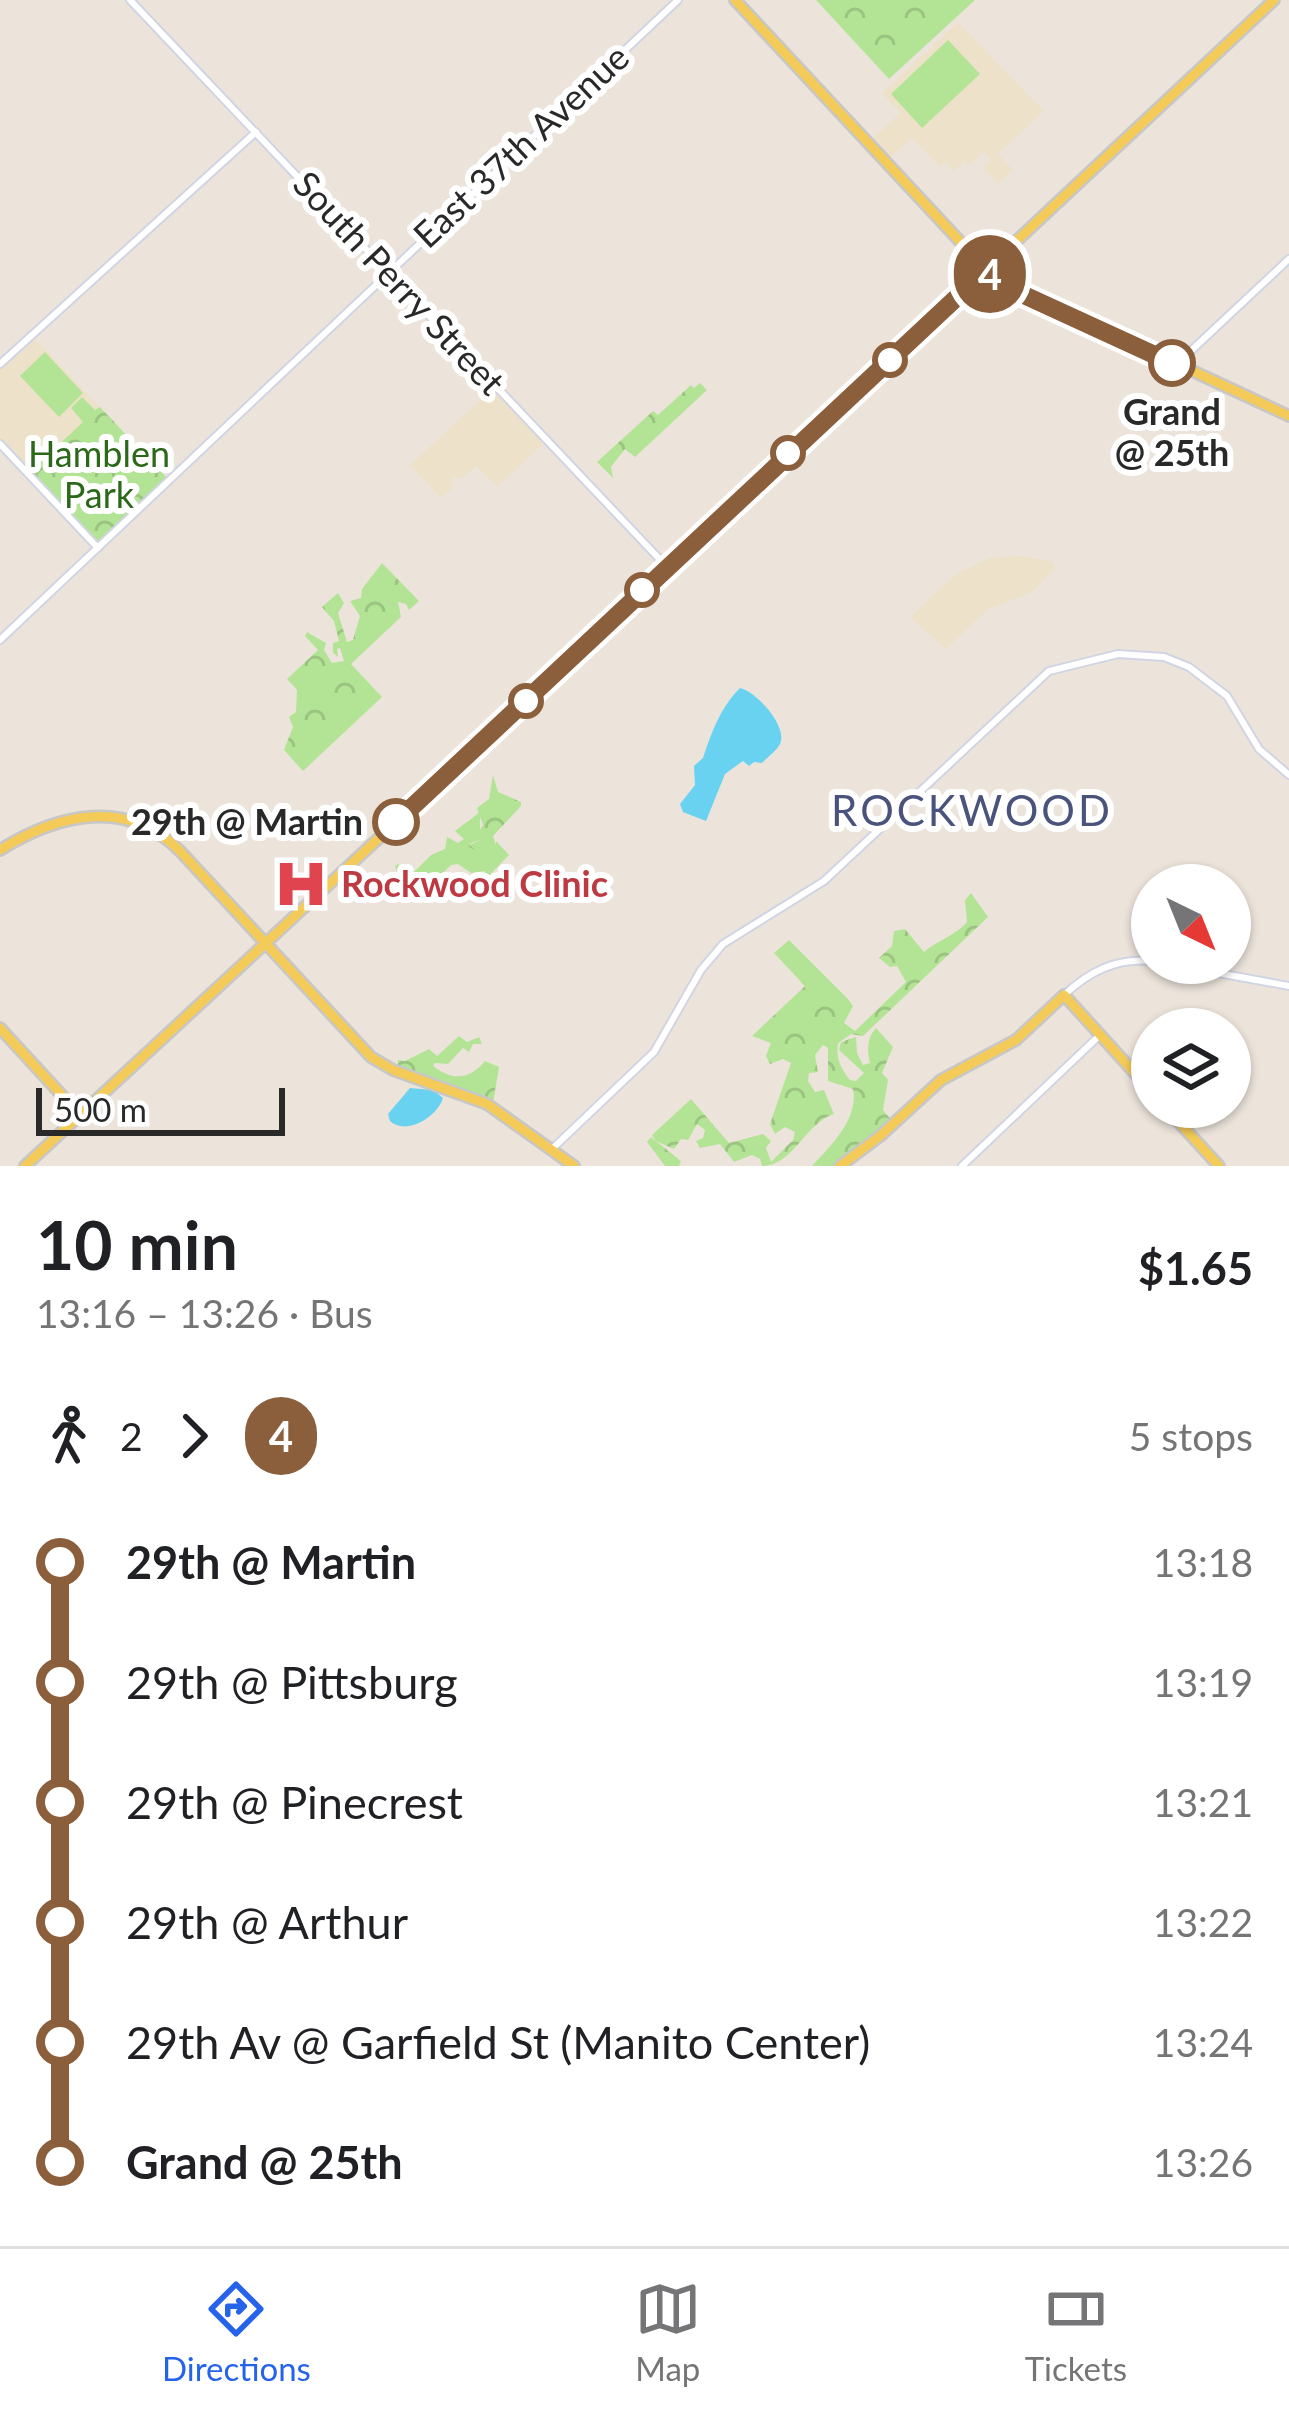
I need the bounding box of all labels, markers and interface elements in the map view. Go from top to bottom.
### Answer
street label: East 37th Avenue [404,34,637,256]
street label: South Perry Street [285,161,515,403]
line badge: 4 [951,235,1029,313]
text: 4 [978,249,1002,299]
marker: Grand @ 25th [1150,341,1194,385]
unlabelled marker [874,344,906,376]
place label: Grand @ 25th [1115,389,1229,474]
park label: Hamblen Park [28,431,170,516]
unlabelled marker [772,437,804,469]
unlabelled marker [626,574,658,606]
unlabelled marker [510,685,542,717]
district label: ROCKWOOD [831,785,1113,835]
place label: 29th @ Martin [131,799,363,843]
marker: 29th @ Martin [374,800,418,844]
hospital icon: Rockwood Clinic [272,855,330,913]
place label: Rockwood Clinic [341,861,608,905]
north arrow [1131,864,1251,984]
map controls [1131,864,1251,1128]
button: layers [1131,1008,1251,1128]
scale bar [36,1082,285,1135]
text: 500 m [54,1089,147,1129]
text: 10 min [36,1205,238,1284]
text: $1.65 [1138,1241,1253,1295]
text: 13:16 – 13:26 · Bus [36,1290,373,1336]
icon: walk [36,1403,102,1469]
icon: forward [161,1403,227,1469]
text: 4 [269,1411,293,1461]
text: 2 [120,1413,143,1459]
text: 5 stops [1129,1413,1253,1459]
text: 29th @ Martin [126,1535,416,1589]
text: 13:18 [1153,1539,1253,1585]
text: 29th @ Pittsburg [126,1655,458,1709]
text: 13:19 [1153,1659,1253,1705]
text: 29th @ Pinecrest [126,1775,463,1829]
text: 13:21 [1153,1779,1253,1825]
text: 29th @ Arthur [126,1895,408,1949]
text: 13:22 [1153,1899,1253,1945]
text: 29th Av @ Garfield St (Manito Center) [126,2015,870,2069]
text: 13:24 [1153,2019,1253,2065]
text: Grand @ 25th [126,2135,403,2189]
text: 13:26 [1153,2139,1253,2185]
tab: Directions [162,2276,311,2388]
tab: Map [635,2276,701,2388]
tab: Tickets [1025,2276,1127,2388]

